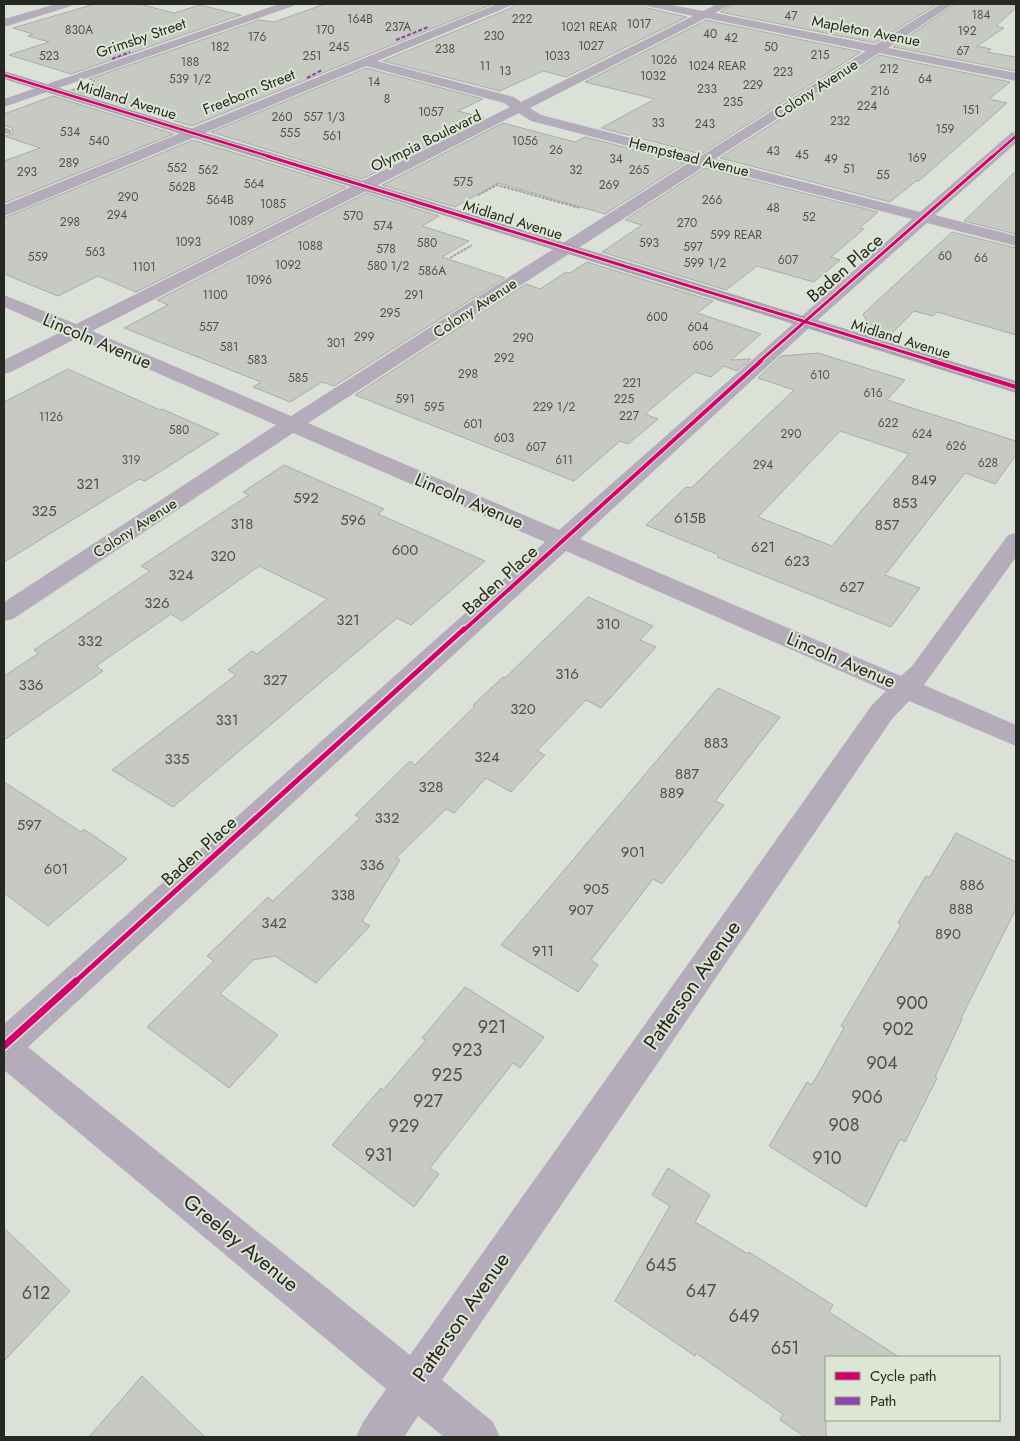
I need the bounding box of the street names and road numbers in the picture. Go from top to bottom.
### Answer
street label: Mapleton Avenue [810,10,922,52]
street label: Grimsby Street [93,12,189,64]
street label: Colony Avenue [770,54,862,124]
street label: Freeborn Street [200,63,299,120]
street label: Midland Avenue [75,74,180,126]
street label: Olympia Boulevard [367,105,485,177]
street label: Hempstead Avenue [627,131,752,183]
street label: Midland Avenue [461,194,566,246]
street label: Baden Place [801,227,889,309]
street label: Colony Avenue [429,273,521,343]
street label: Lincoln Avenue [39,306,155,376]
street label: Midland Avenue [849,313,954,365]
street label: Lincoln Avenue [411,466,527,536]
street label: Colony Avenue [89,493,181,563]
street label: Baden Place [457,539,543,621]
street label: Lincoln Avenue [783,625,899,695]
street label: Baden Place [156,810,242,892]
street label: Patterson Avenue [636,914,748,1056]
street label: Greeley Avenue [177,1187,305,1299]
street label: Patterson Avenue [405,1246,517,1388]

